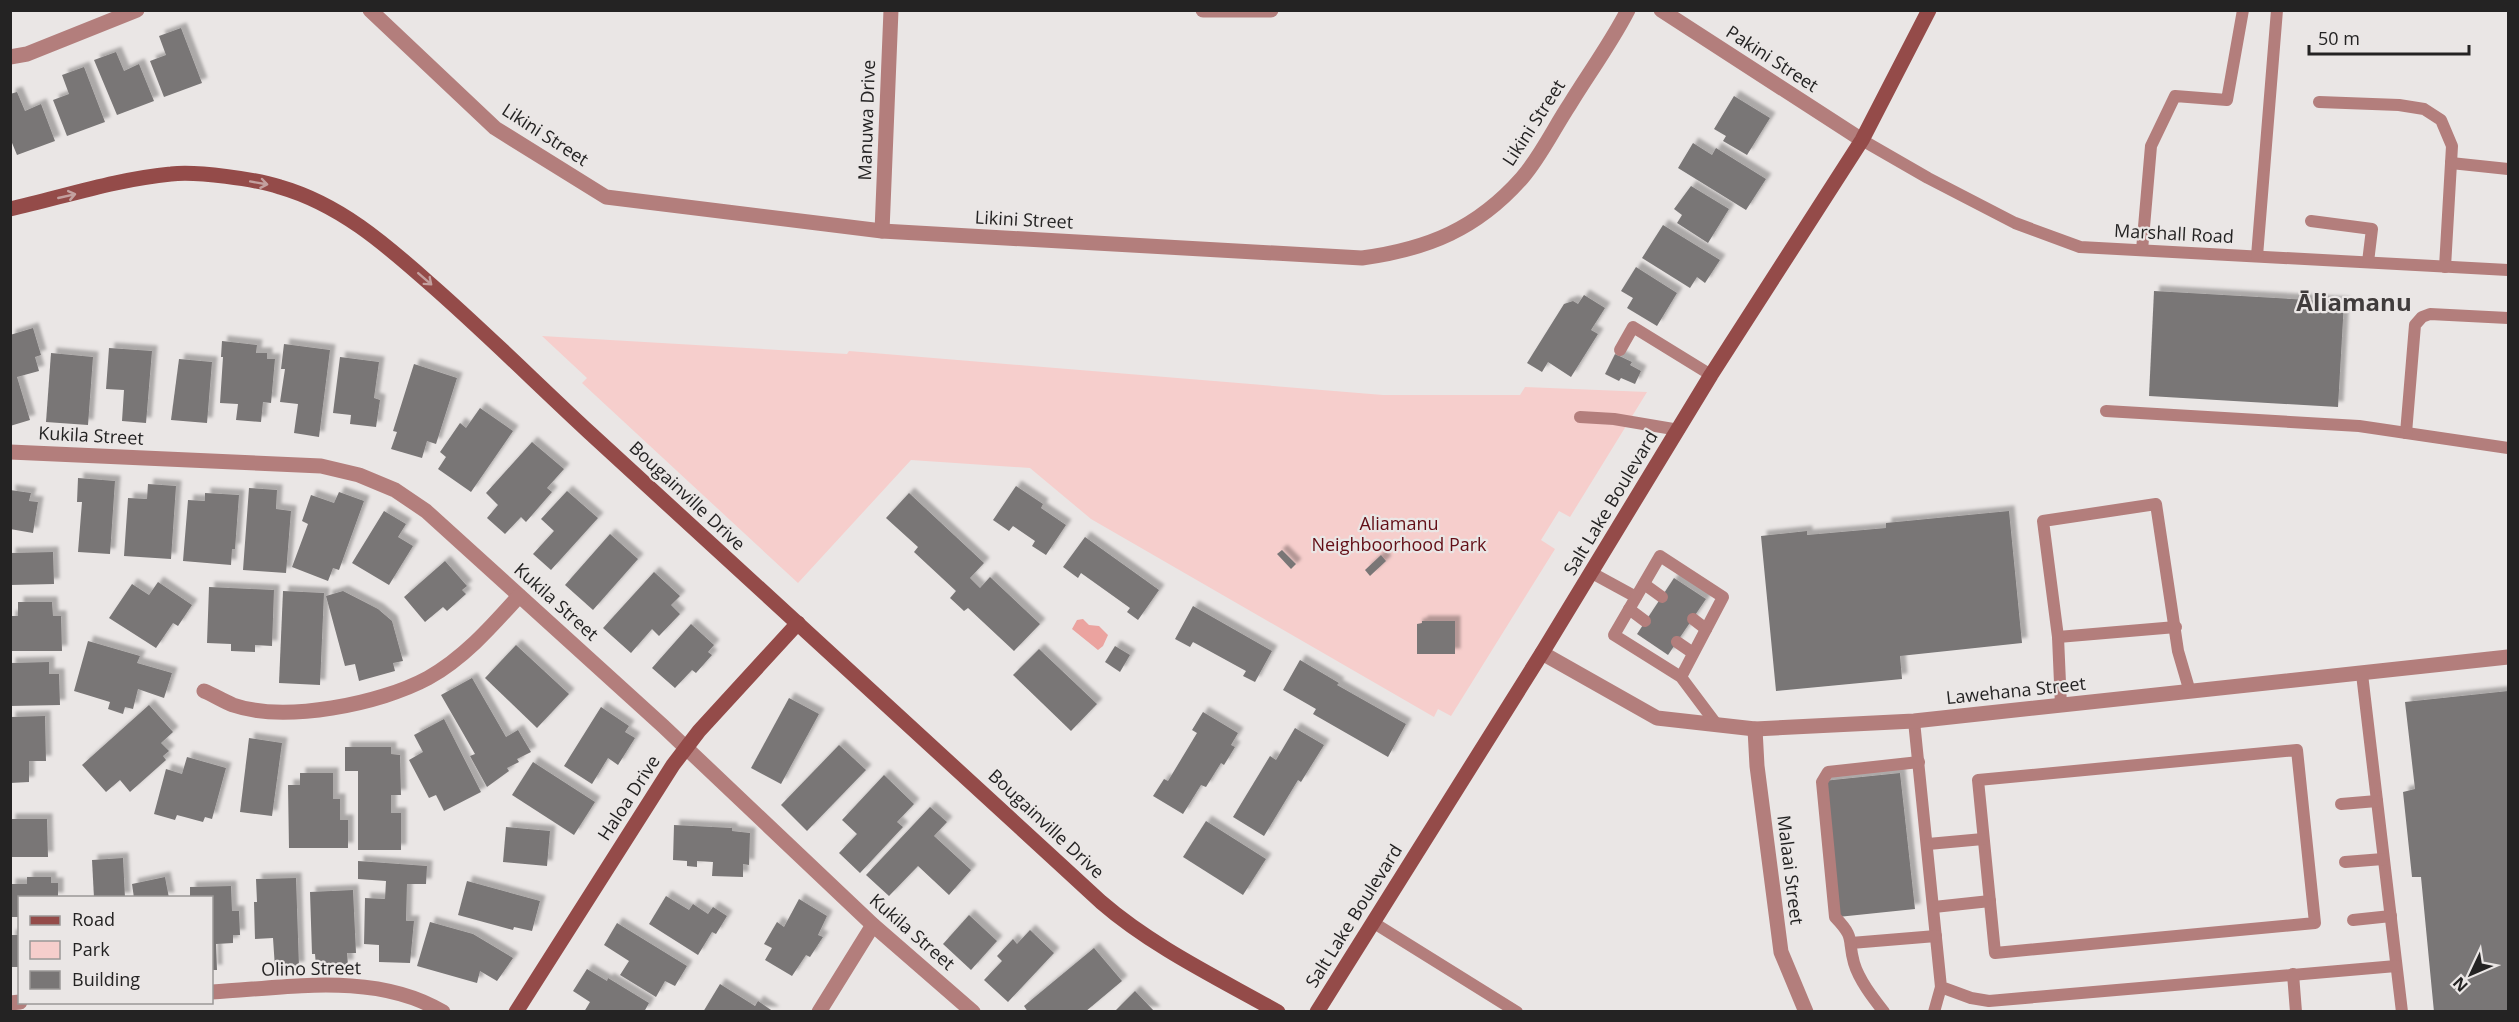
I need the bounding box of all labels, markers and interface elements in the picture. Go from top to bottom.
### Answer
scale bar [2309,18,2470,56]
street label: Pakini Street [1722,19,1823,97]
text: 50 m [2318,26,2360,50]
street label: Manuwa Drive [852,59,880,181]
street label: Likini Street [1496,75,1570,170]
street label: Likini Street [498,97,593,171]
one-way arrow [249,178,269,189]
one-way arrow [58,189,77,201]
street label: Likini Street [974,204,1074,234]
street label: Marshall Road [2114,218,2235,248]
one-way arrow [417,272,432,286]
district label: Āliamanu [2296,285,2412,318]
street label: Kukila Street [38,420,144,450]
street label: Salt Lake Boulevard [1557,426,1663,579]
street label: Bougainville Drive [625,435,751,555]
park label: Aliamanu Neighboorhood Park [1311,511,1487,556]
street label: Kukila Street [509,557,604,645]
street label: Lawehana Street [1945,671,2087,709]
street label: Haloa Drive [592,750,665,845]
street label: Bougainville Drive [984,763,1110,883]
street label: Malaai Street [1772,814,1810,926]
street label: Salt Lake Boulevard [1299,839,1407,992]
street label: Kukila Street [865,888,960,975]
legend [18,896,213,1004]
text: Road [72,907,115,931]
text: Park [72,937,110,961]
north arrow [2441,944,2501,1004]
street label: Olino Street [261,955,361,981]
text: Building [72,967,140,991]
text: N [2448,972,2473,997]

